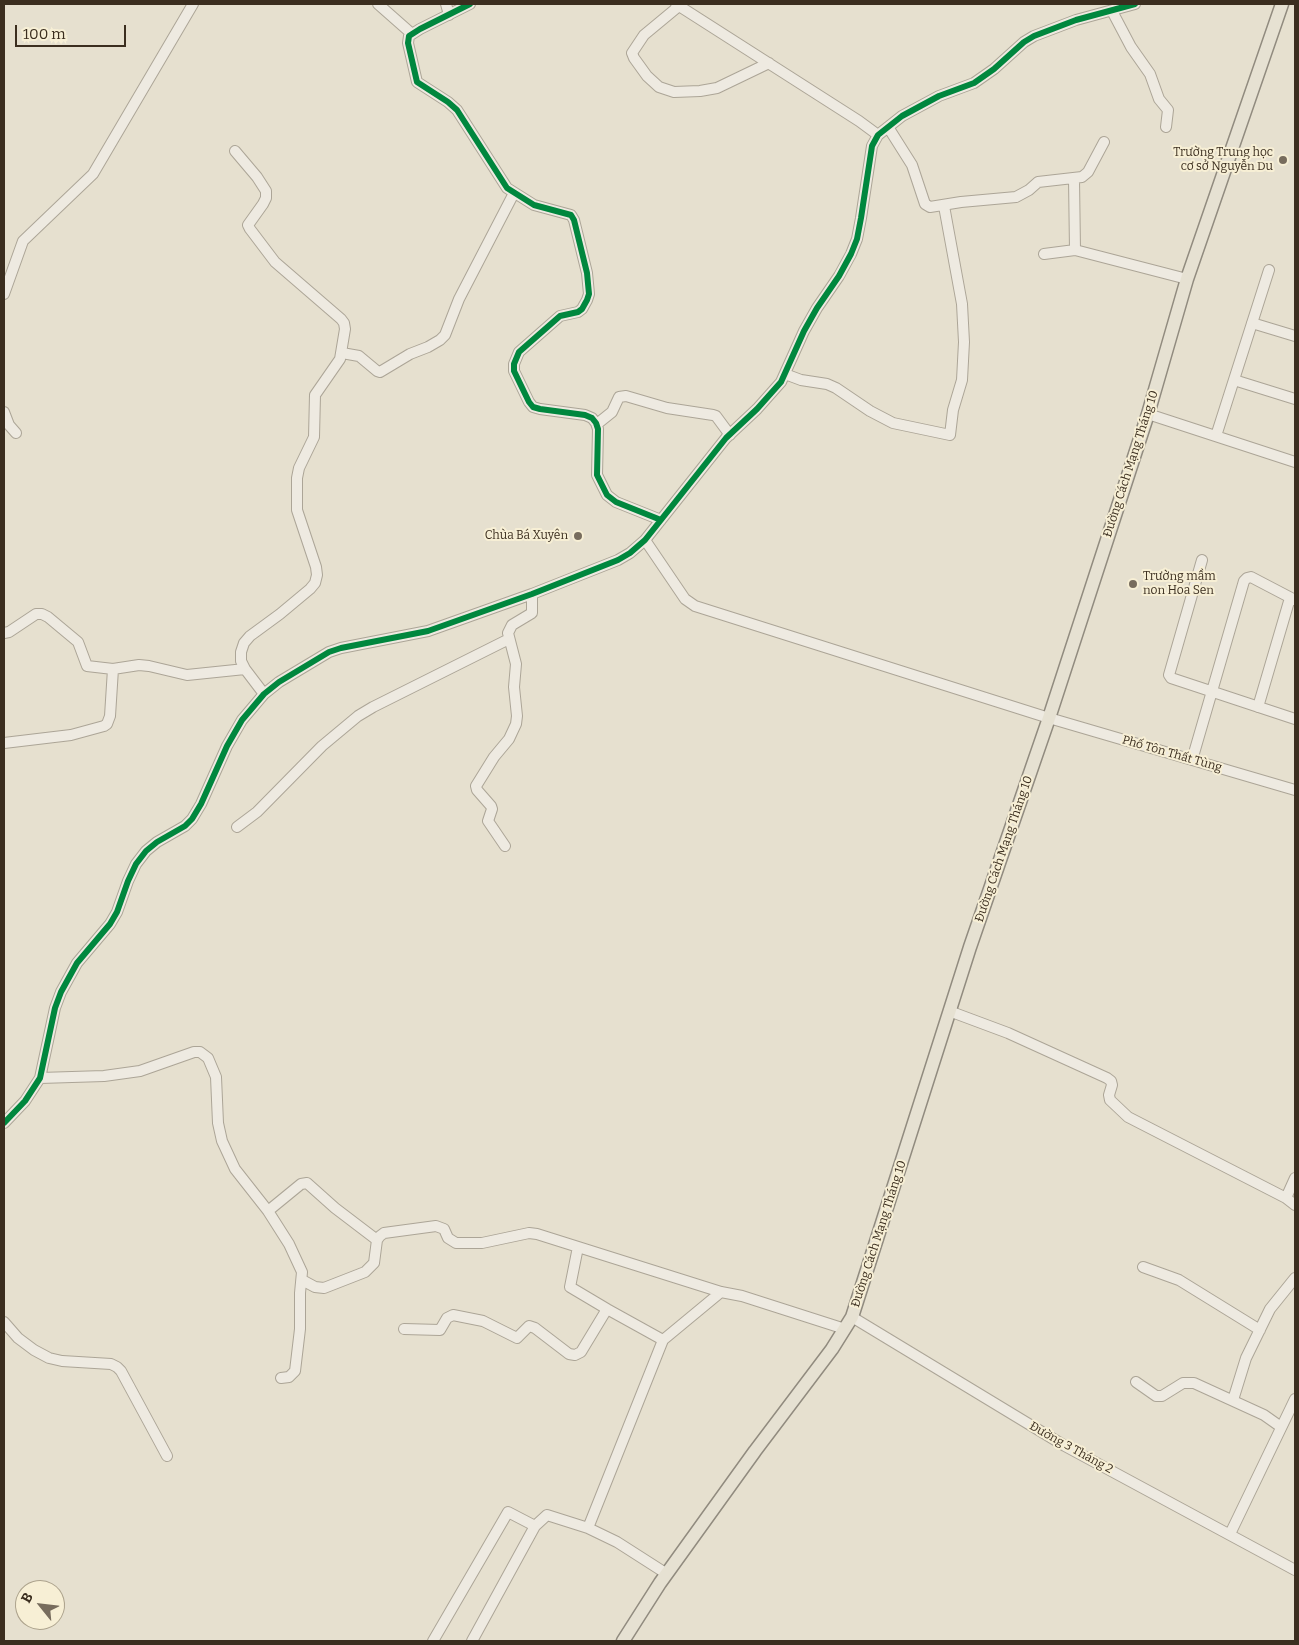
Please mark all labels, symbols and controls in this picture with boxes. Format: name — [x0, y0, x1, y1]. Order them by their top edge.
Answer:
scale bar — [18, 15, 129, 47]
text: 100 m — [23, 25, 66, 43]
place label: Trường Trung học cơ sở Nguyễn Du — [1173, 146, 1273, 174]
marker: Trường Trung học cơ sở Nguyễn Du — [1277, 154, 1289, 166]
street label: Đường Cách Mạng Tháng 10 — [1100, 389, 1162, 539]
place label: Chùa Bá Xuyên — [485, 529, 568, 543]
marker: Chùa Bá Xuyên — [572, 530, 584, 542]
place label: Trường mầm non Hoa Sen — [1143, 570, 1216, 598]
marker: Trường mầm non Hoa Sen — [1127, 578, 1139, 590]
street label: Phố Tôn Thất Tùng — [1120, 733, 1224, 775]
street label: Đường Cách Mạng Tháng 10 — [972, 774, 1036, 924]
street label: Đường Cách Mạng Tháng 10 — [848, 1159, 910, 1309]
street label: Đường 3 Tháng 2 — [1027, 1419, 1115, 1477]
north arrow — [15, 1580, 65, 1630]
text: B — [18, 1590, 37, 1606]

